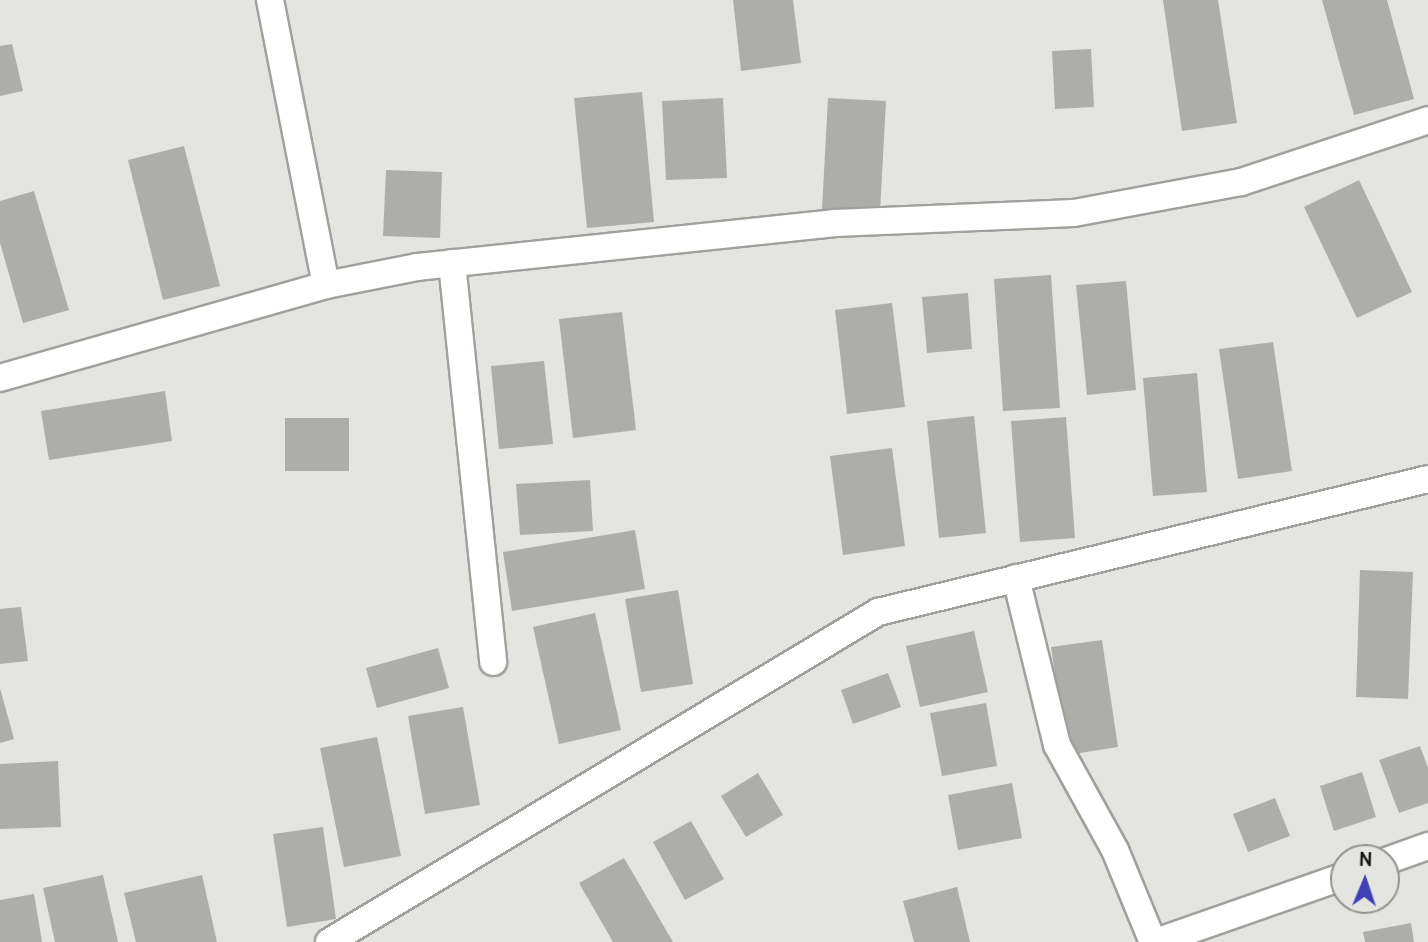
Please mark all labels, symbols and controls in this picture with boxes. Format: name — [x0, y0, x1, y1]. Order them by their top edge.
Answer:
north arrow — [1330, 844, 1400, 914]
text: N — [1359, 848, 1373, 871]

